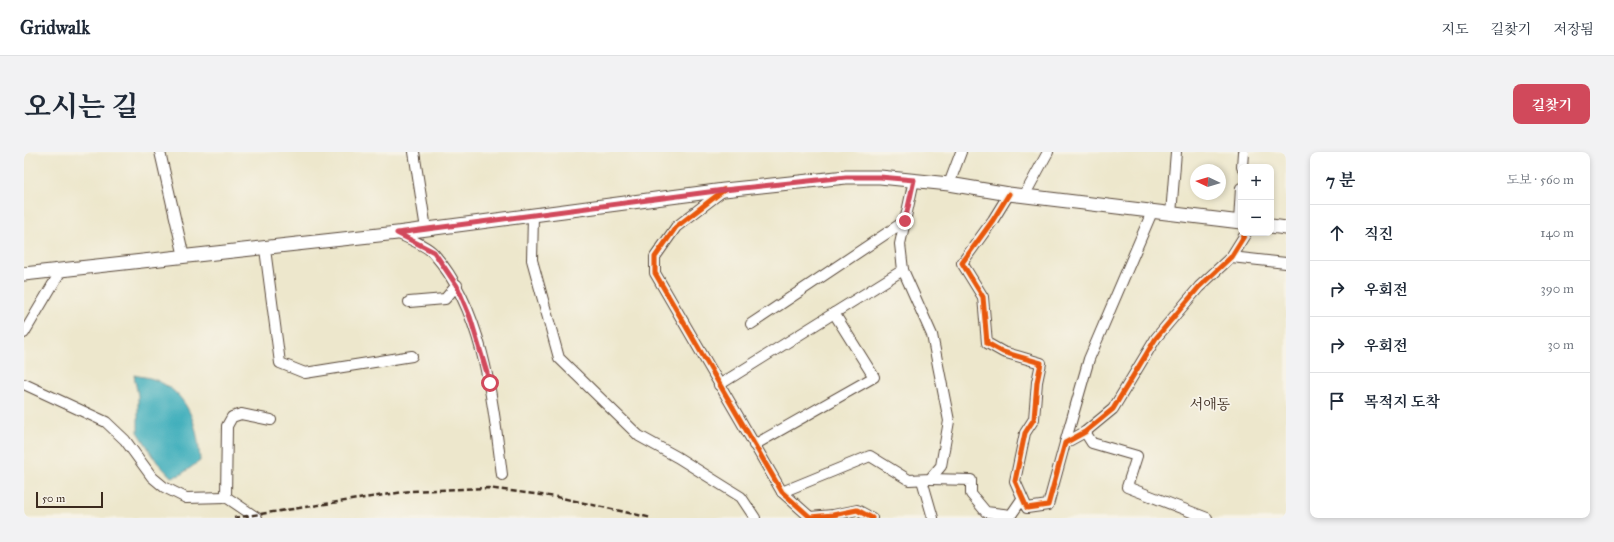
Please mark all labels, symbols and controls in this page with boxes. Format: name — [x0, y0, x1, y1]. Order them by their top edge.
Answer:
text: Gridwalk — [20, 16, 90, 39]
text: 지도 — [1442, 21, 1469, 38]
text: 길찾기 — [1491, 21, 1531, 38]
text: 저장됨 — [1553, 21, 1594, 38]
button: 길찾기 — [1513, 84, 1590, 124]
text: 오시는 길 — [24, 89, 138, 124]
north arrow — [1190, 164, 1226, 200]
map controls — [1238, 164, 1274, 236]
button: + — [1238, 164, 1274, 200]
text: 7 분 — [1326, 170, 1355, 191]
text: 도보 · 560 m — [1506, 172, 1574, 188]
button: − — [1238, 200, 1274, 236]
route end — [896, 212, 914, 230]
icon: ahead — [1326, 222, 1348, 244]
text: 직진 — [1364, 225, 1393, 243]
text: 140 m — [1540, 225, 1574, 241]
icon: right — [1326, 278, 1348, 300]
text: 우회전 — [1364, 281, 1407, 299]
text: 390 m — [1541, 281, 1574, 297]
icon: right — [1326, 334, 1348, 356]
text: 우회전 — [1364, 337, 1407, 355]
text: 30 m — [1548, 337, 1574, 353]
route start — [481, 374, 499, 392]
icon: arrive — [1326, 390, 1348, 412]
text: 목적지 도착 — [1364, 393, 1440, 411]
district label: 서애동 — [1190, 396, 1231, 413]
scale bar — [36, 490, 103, 509]
text: 50 m — [42, 492, 65, 505]

